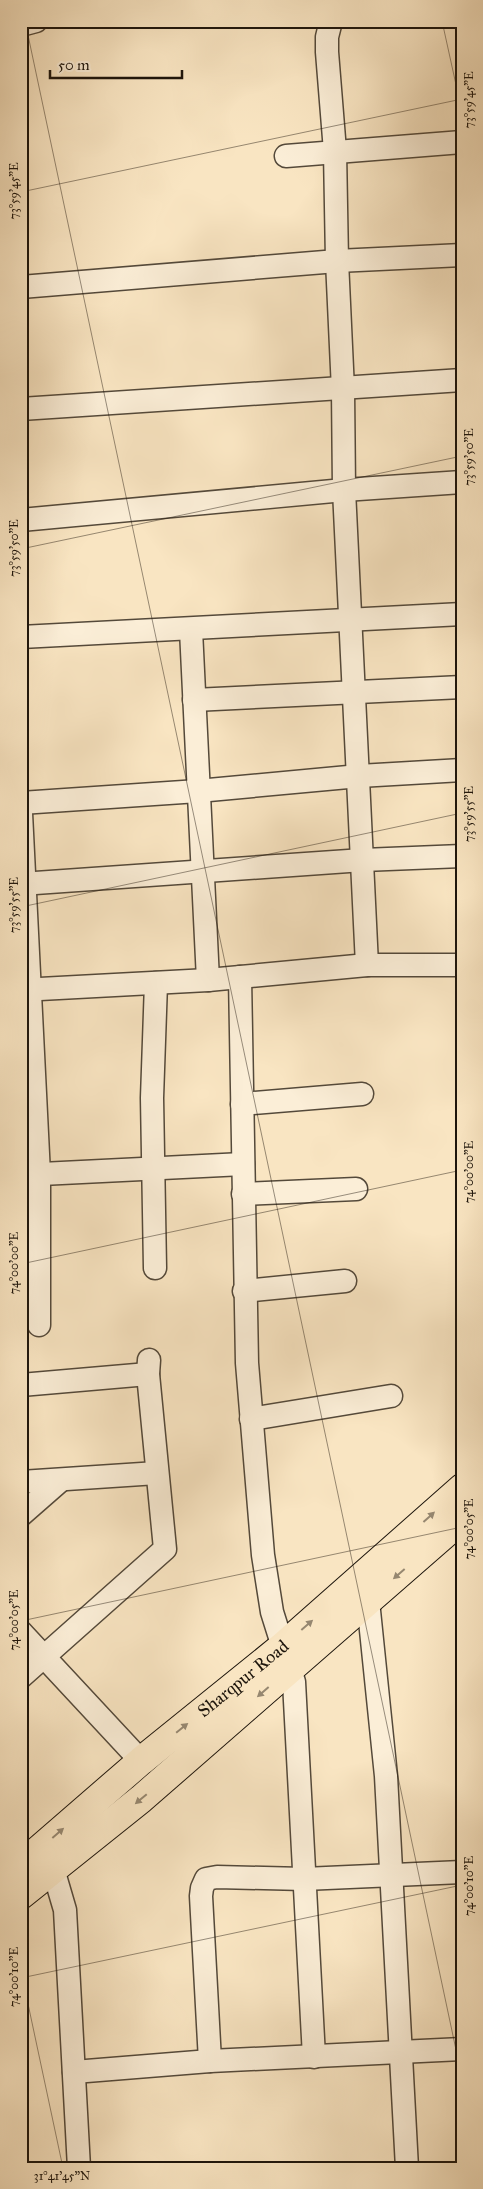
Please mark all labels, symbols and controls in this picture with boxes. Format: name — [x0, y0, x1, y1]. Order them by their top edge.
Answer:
scale bar — [50, 48, 182, 80]
text: 50 m — [58, 56, 90, 74]
text: 73°59'45"E — [462, 71, 476, 129]
text: 73°59'45"E — [7, 162, 21, 220]
text: 73°59'50"E — [462, 428, 476, 486]
text: 73°59'50"E — [7, 519, 21, 577]
text: 73°59'55"E — [462, 786, 476, 842]
text: 73°59'55"E — [7, 877, 21, 933]
text: 74°00'00"E — [462, 1140, 476, 1203]
text: 74°00'00"E — [7, 1231, 21, 1294]
text: 74°00'05"E — [462, 1498, 476, 1559]
one-way arrow — [423, 1511, 435, 1523]
one-way arrow — [392, 1568, 405, 1579]
text: 74°00'05"E — [7, 1589, 21, 1650]
one-way arrow — [301, 1619, 314, 1630]
street label: Sharqpur Road — [193, 1635, 293, 1722]
one-way arrow — [257, 1686, 269, 1697]
one-way arrow — [175, 1722, 188, 1733]
one-way arrow — [134, 1793, 147, 1804]
one-way arrow — [51, 1828, 64, 1839]
text: 74°00'10"E — [462, 1856, 476, 1916]
text: 74°00'10"E — [7, 1947, 21, 2007]
text: 31°41'45"N — [34, 2169, 90, 2183]

